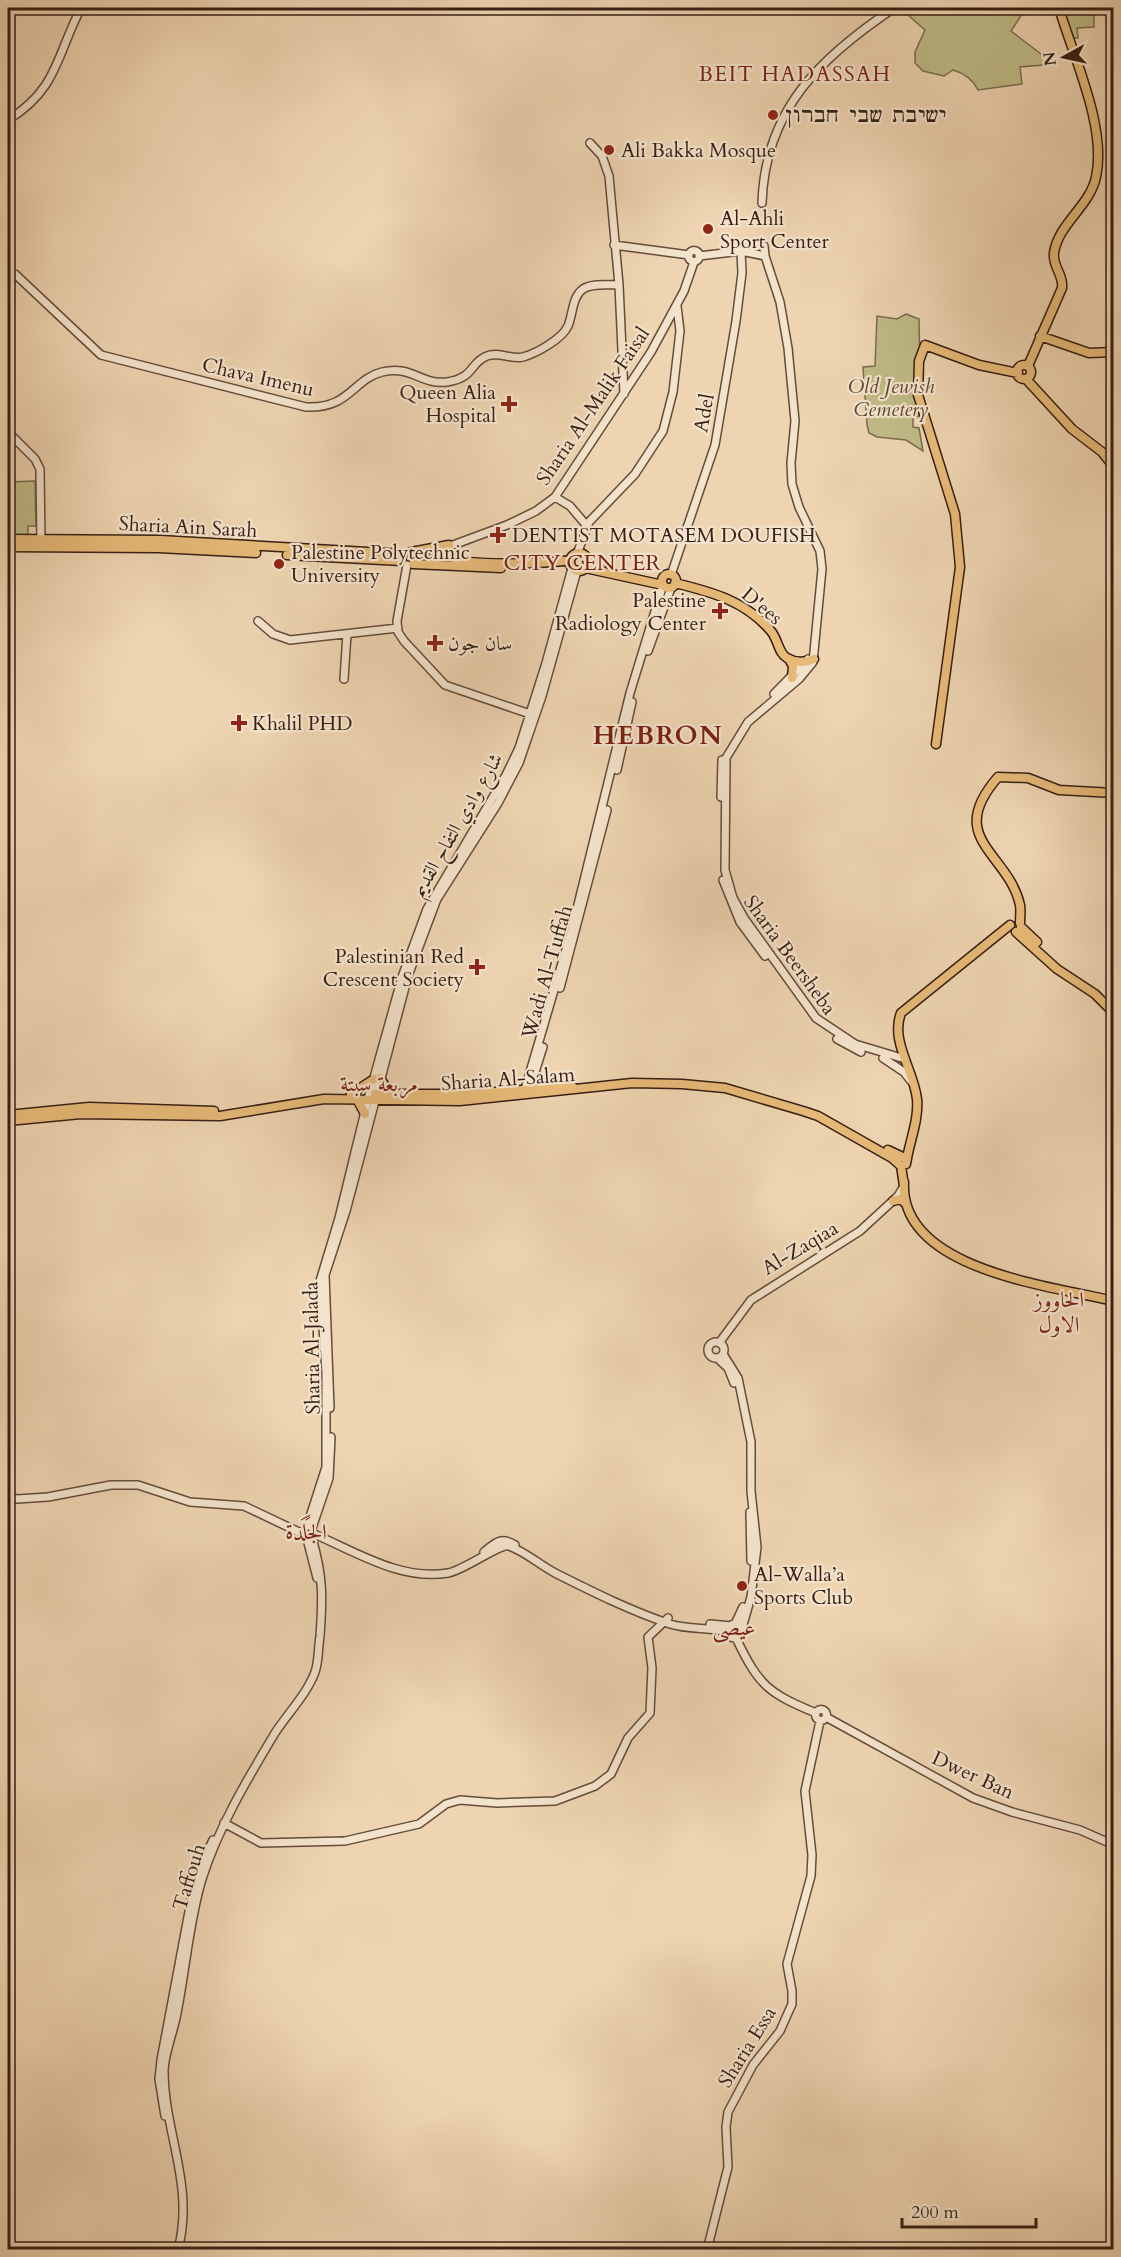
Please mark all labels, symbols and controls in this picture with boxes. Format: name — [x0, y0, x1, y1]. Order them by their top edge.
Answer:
north arrow — [1034, 27, 1094, 87]
text: N — [1038, 50, 1062, 67]
district label: BEIT HADASSAH — [699, 60, 891, 89]
place label: ישיבת שבי חברון — [785, 102, 946, 129]
marker: ישיבת שבי חברון — [766, 108, 780, 122]
place label: Ali Bakka Mosque — [621, 137, 776, 164]
marker: Ali Bakka Mosque — [602, 143, 616, 157]
place label: Al-Ahli Sport Center — [720, 205, 830, 255]
marker: Al-Ahli Sport Center — [701, 222, 715, 236]
street label: Sharia Al-Malik Faisal — [530, 322, 656, 490]
street label: Chava Imenu — [199, 351, 317, 403]
park label: Old Jewish Cemetery — [848, 373, 935, 423]
place label: Queen Alia Hospital — [399, 379, 496, 429]
street label: Adel — [687, 391, 721, 435]
marker: Queen Alia Hospital — [500, 395, 518, 413]
street label: Sharia Ain Sarah — [118, 510, 258, 544]
place label: DENTIST MOTASEM DOUFISH — [512, 522, 816, 549]
marker: DENTIST MOTASEM DOUFISH — [489, 526, 507, 544]
place label: Palestine Polytechnic University — [291, 539, 470, 589]
district label: CITY CENTER — [504, 548, 661, 578]
marker: Palestine Polytechnic University — [272, 557, 286, 571]
street label: D'ees — [736, 581, 788, 631]
place label: Palestine Radiology Center — [555, 587, 707, 637]
marker: Palestine Radiology Center — [711, 602, 729, 620]
place label: سان جون — [448, 630, 512, 657]
marker: سان جون — [426, 634, 444, 652]
place label: Khalil PHD — [252, 710, 352, 737]
marker: Khalil PHD — [230, 714, 248, 732]
district label: HEBRON — [593, 718, 723, 753]
street label: شارع وادي التفاح القديم — [405, 748, 513, 904]
street label: Sharia Beersheba — [737, 890, 843, 1021]
street label: Wadi Al-Tuffah — [515, 902, 579, 1043]
place label: Palestinian Red Crescent Society — [323, 943, 464, 993]
marker: Palestinian Red Crescent Society — [468, 958, 486, 976]
street label: Sharia Al-Salam — [440, 1061, 576, 1097]
district label: مربعة سبتة — [340, 1069, 418, 1099]
street label: Al-Zaqiaa — [757, 1214, 844, 1281]
street label: Sharia Al-Jalada — [297, 1281, 327, 1415]
district label: الحاووز الاول — [1032, 1285, 1084, 1340]
district label: الجًلَدة — [285, 1514, 327, 1547]
place label: Al-Walla’a Sports Club — [754, 1561, 853, 1611]
marker: Al-Walla’a Sports Club — [735, 1579, 749, 1593]
district label: عيصى — [712, 1613, 756, 1643]
street label: Dwer Ban — [928, 1744, 1019, 1806]
street label: Taffouh — [166, 1840, 212, 1914]
street label: Sharia Essa — [711, 2001, 783, 2093]
scale bar — [902, 2191, 1036, 2229]
text: 200 m — [911, 2200, 959, 2225]

